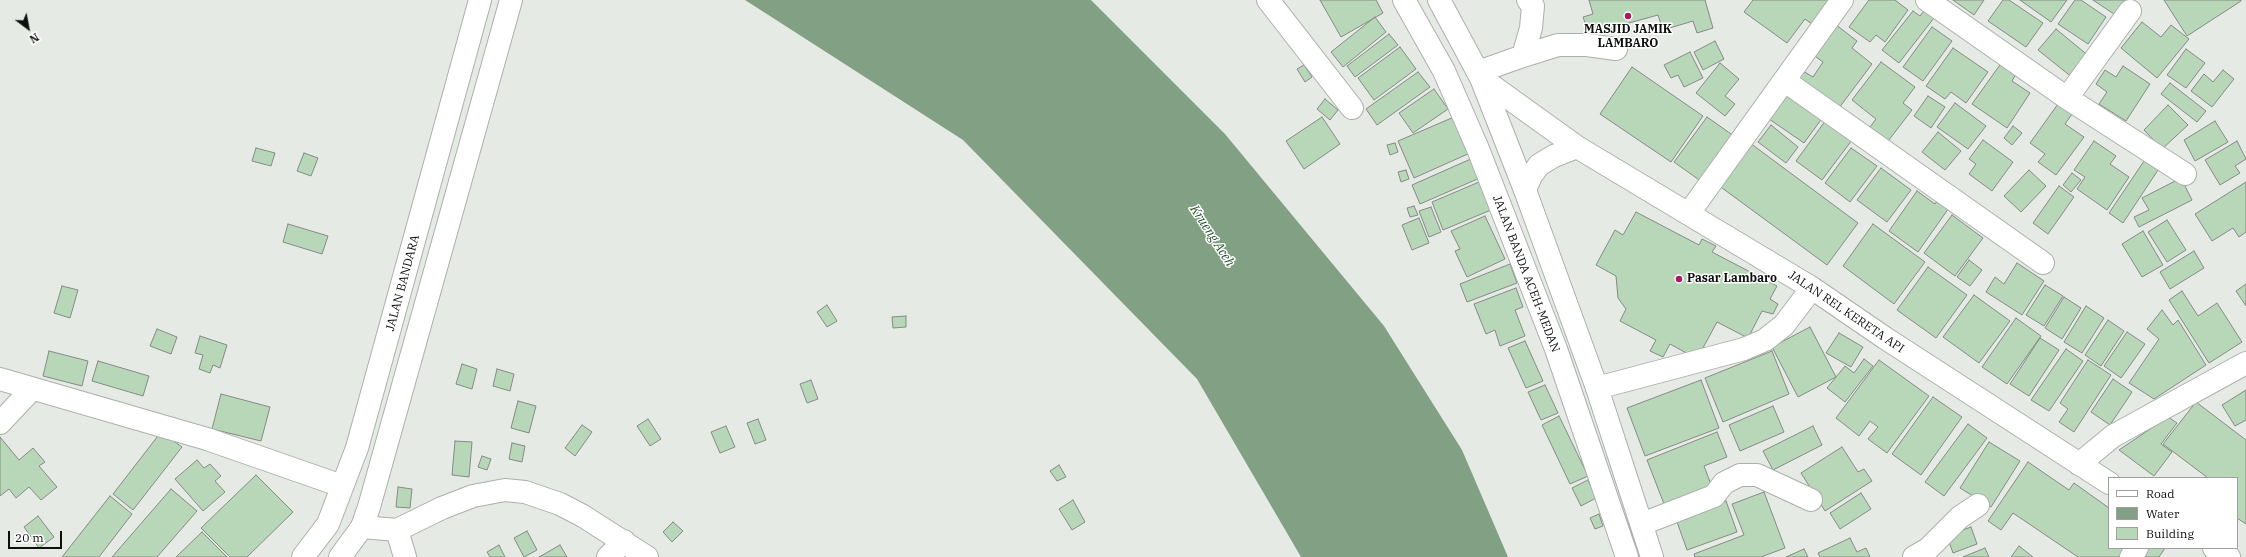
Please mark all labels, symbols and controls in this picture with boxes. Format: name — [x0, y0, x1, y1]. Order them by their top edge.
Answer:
north arrow — [8, 8, 48, 48]
marker: MASJID JAMIK LAMBARO — [1623, 11, 1633, 21]
place label: MASJID JAMIK LAMBARO — [1584, 23, 1672, 51]
text: N — [27, 30, 42, 46]
street label: JALAN BANDA ACEH-MEDAN — [1489, 193, 1563, 355]
water label: Krueng Aceh — [1186, 202, 1238, 270]
street label: JALAN BANDARA — [383, 233, 423, 333]
street label: JALAN REL KERETA API — [1785, 268, 1907, 356]
place label: Pasar Lambaro — [1687, 272, 1777, 286]
marker: Pasar Lambaro — [1674, 274, 1684, 284]
legend — [2108, 477, 2238, 549]
text: Road — [2146, 486, 2175, 501]
text: Water — [2146, 506, 2179, 521]
scale bar — [10, 523, 64, 549]
text: Building — [2146, 526, 2194, 541]
text: 20 m — [15, 530, 44, 545]

